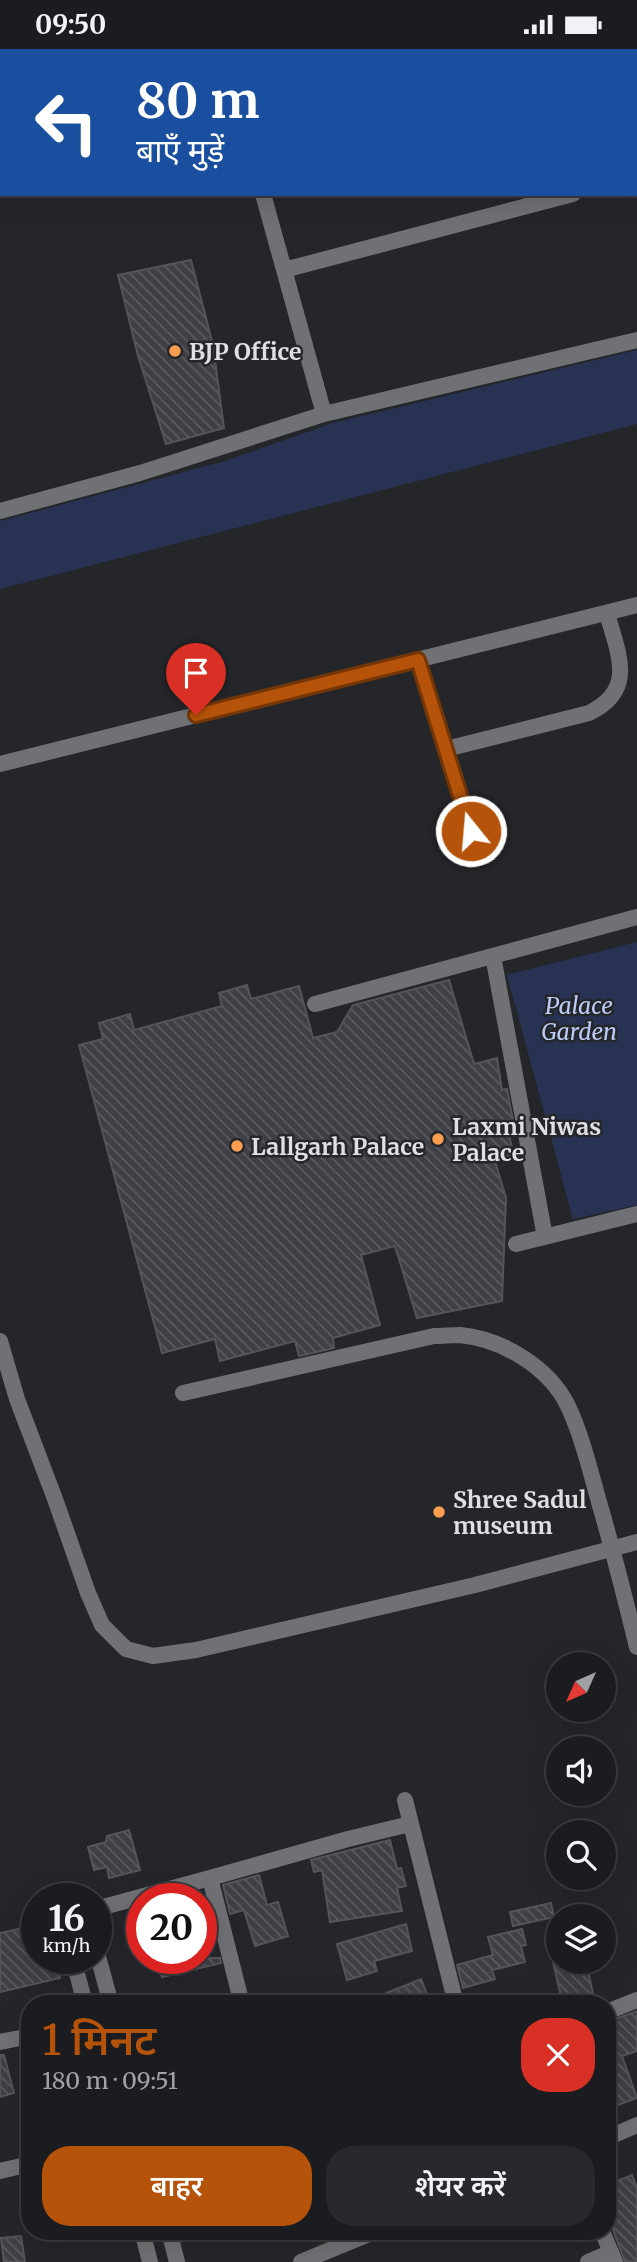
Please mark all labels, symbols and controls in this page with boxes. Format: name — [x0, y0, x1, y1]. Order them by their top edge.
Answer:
text: 09:50 — [35, 8, 106, 41]
text: 80 m — [136, 70, 259, 131]
icon: left — [21, 77, 112, 168]
text: बाएँ मुड़ें — [136, 131, 224, 171]
place label: BJP Office — [189, 337, 302, 366]
marker: BJP Office — [167, 343, 183, 359]
pin — [166, 643, 226, 715]
icon: arrive — [177, 654, 215, 692]
position arrow — [434, 794, 508, 868]
park label: Palace Garden — [541, 991, 617, 1046]
place label: Laxmi Niwas Palace — [452, 1112, 601, 1167]
marker: Laxmi Niwas Palace — [430, 1131, 446, 1147]
place label: Lallgarh Palace — [251, 1132, 424, 1161]
marker: Lallgarh Palace — [229, 1138, 245, 1154]
place label: Shree Sadul museum — [453, 1485, 587, 1540]
marker: Shree Sadul museum — [431, 1504, 447, 1520]
north arrow — [546, 1652, 616, 1722]
map controls — [546, 1652, 616, 1974]
button: sound — [546, 1736, 616, 1806]
button: search — [546, 1820, 616, 1890]
speed limit sign: 20 — [126, 1883, 217, 1974]
text: 16 — [48, 1897, 85, 1941]
button: layers — [546, 1904, 616, 1974]
text: km/h — [43, 1934, 90, 1957]
text: 1 मिनट — [42, 2014, 156, 2066]
button: close — [521, 2018, 595, 2092]
text: 180 m · 09:51 — [42, 2066, 178, 2095]
button: बाहर — [42, 2146, 312, 2226]
button: शेयर करें — [326, 2146, 595, 2226]

